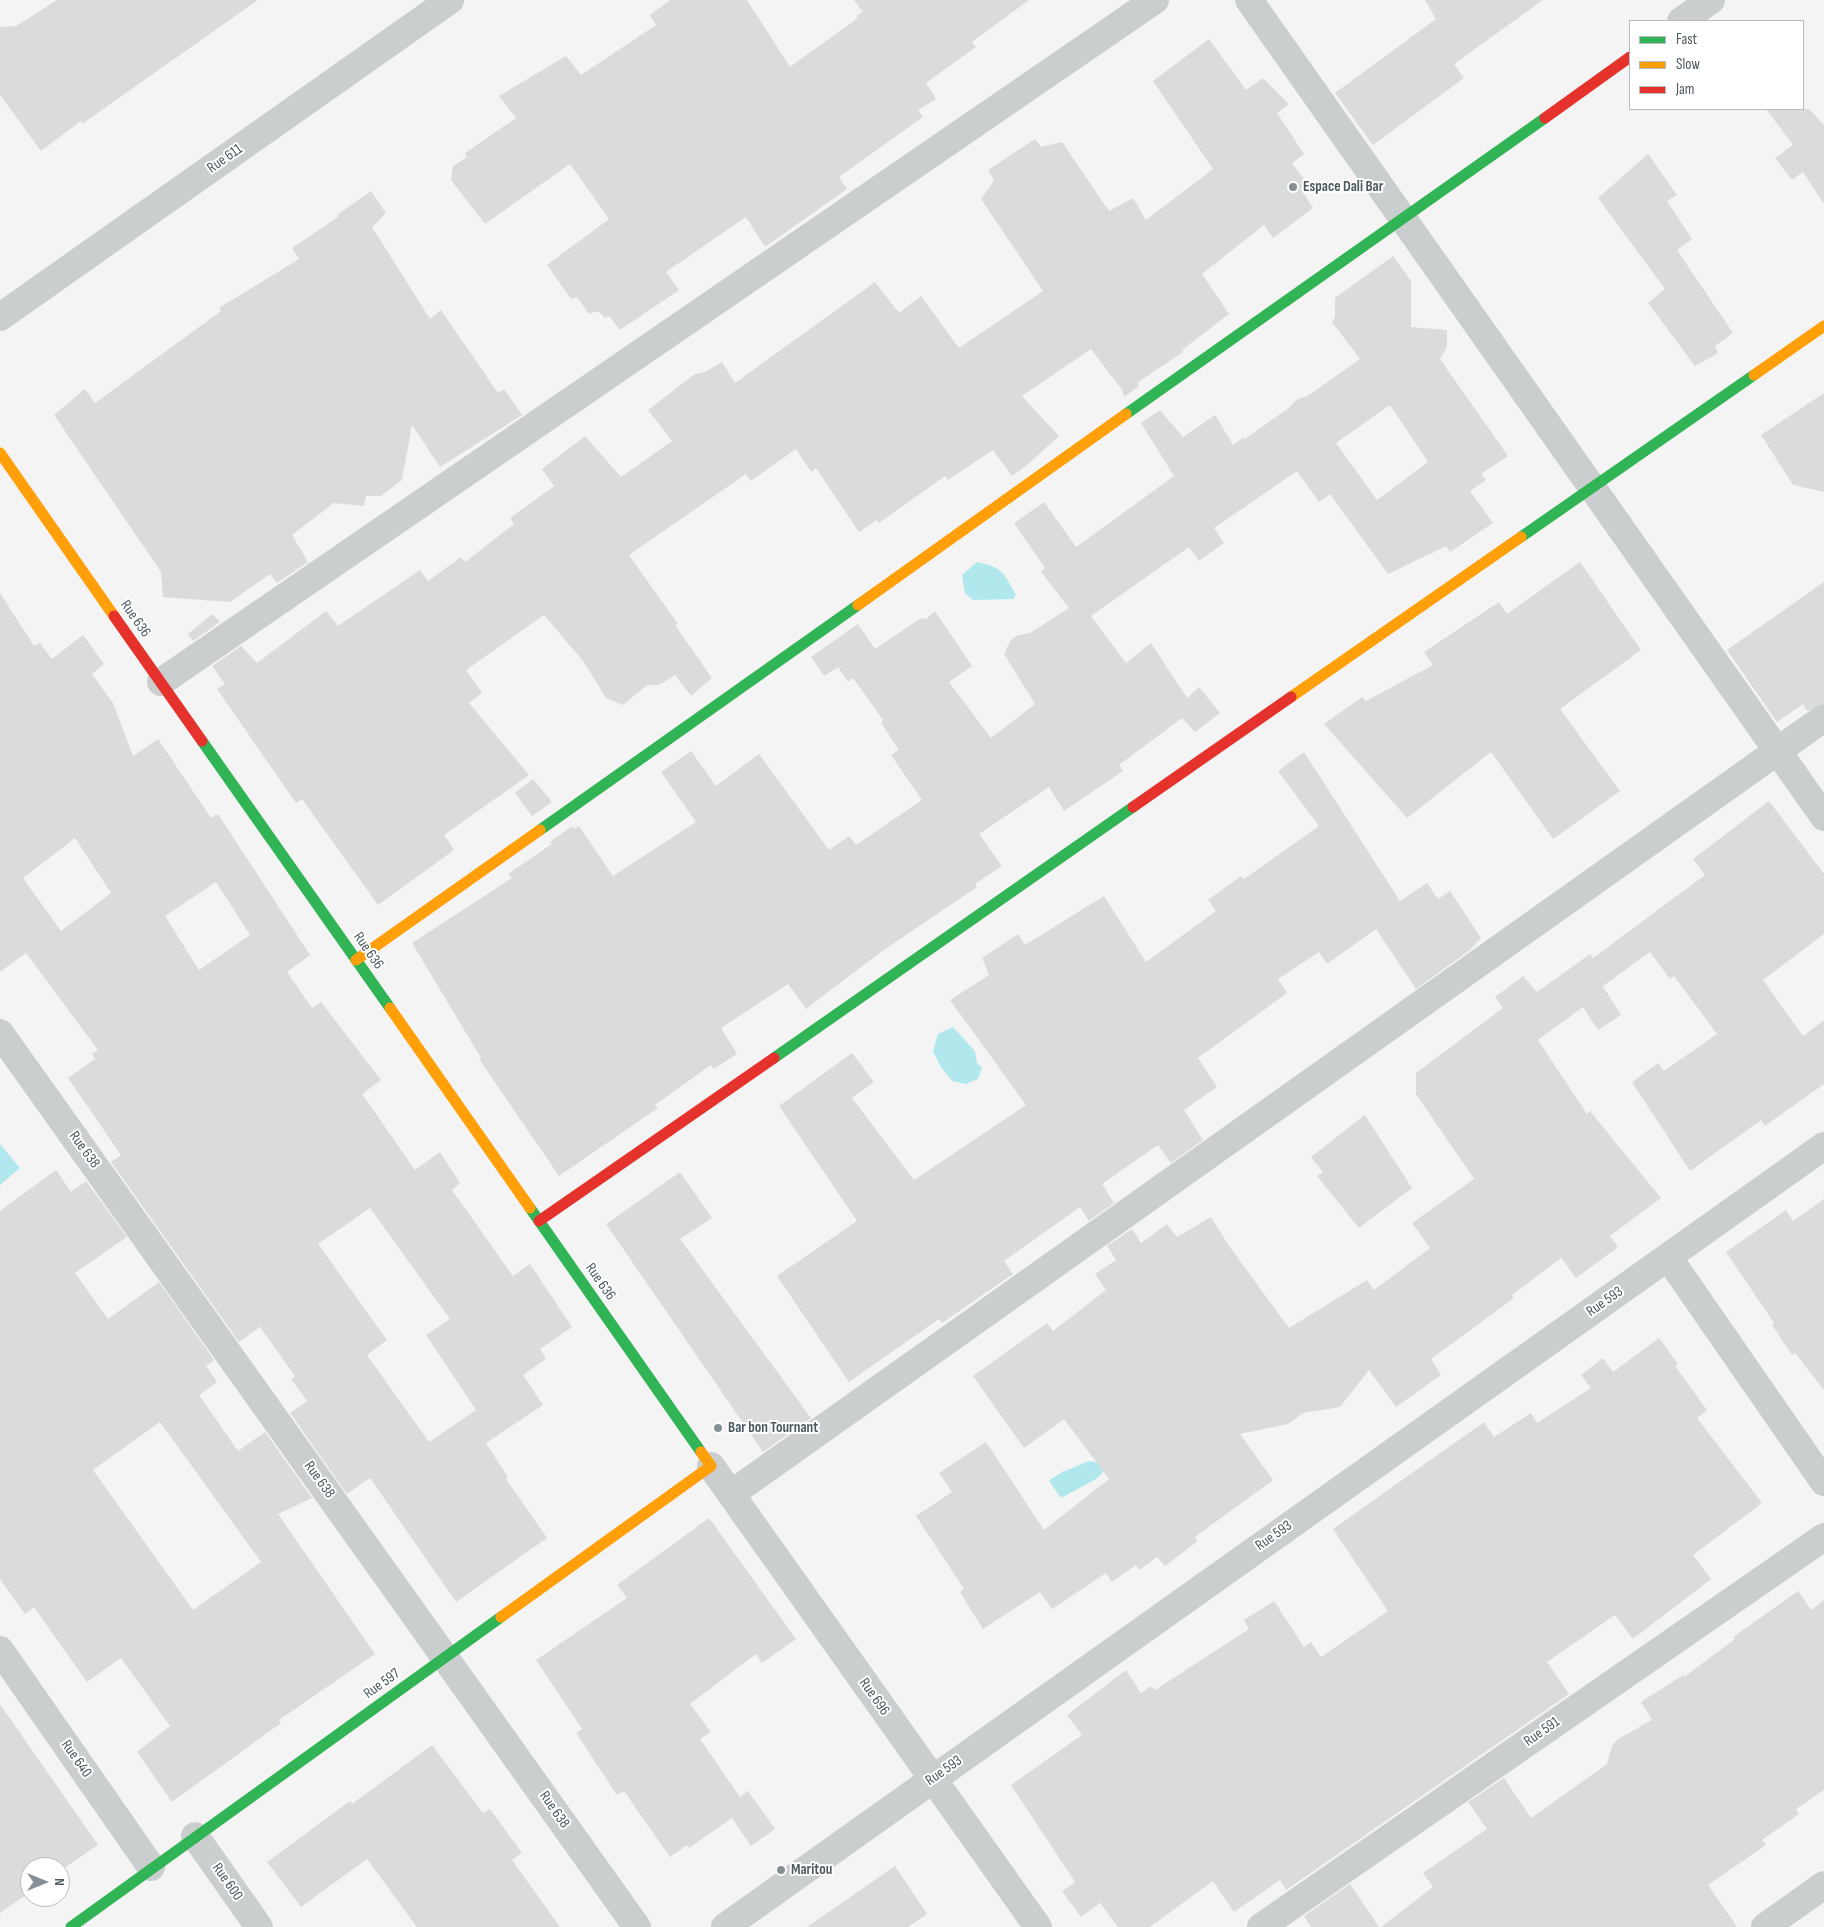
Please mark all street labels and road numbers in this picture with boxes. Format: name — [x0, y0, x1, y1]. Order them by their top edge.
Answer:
street label: Rue 611 — [204, 141, 246, 177]
street label: Rue 636 — [116, 597, 154, 641]
street label: Rue 636 — [349, 929, 387, 973]
street label: Rue 638 — [65, 1128, 103, 1172]
street label: Rue 636 — [581, 1260, 619, 1304]
street label: Rue 593 — [1583, 1283, 1627, 1321]
street label: Rue 638 — [300, 1458, 338, 1502]
street label: Rue 593 — [1252, 1517, 1296, 1555]
street label: Rue 597 — [360, 1665, 404, 1703]
street label: Rue 696 — [855, 1675, 893, 1719]
street label: Rue 591 — [1521, 1713, 1563, 1751]
street label: Rue 640 — [57, 1737, 95, 1781]
street label: Rue 593 — [922, 1752, 966, 1790]
street label: Rue 638 — [535, 1788, 573, 1832]
street label: Rue 600 — [208, 1860, 246, 1904]

